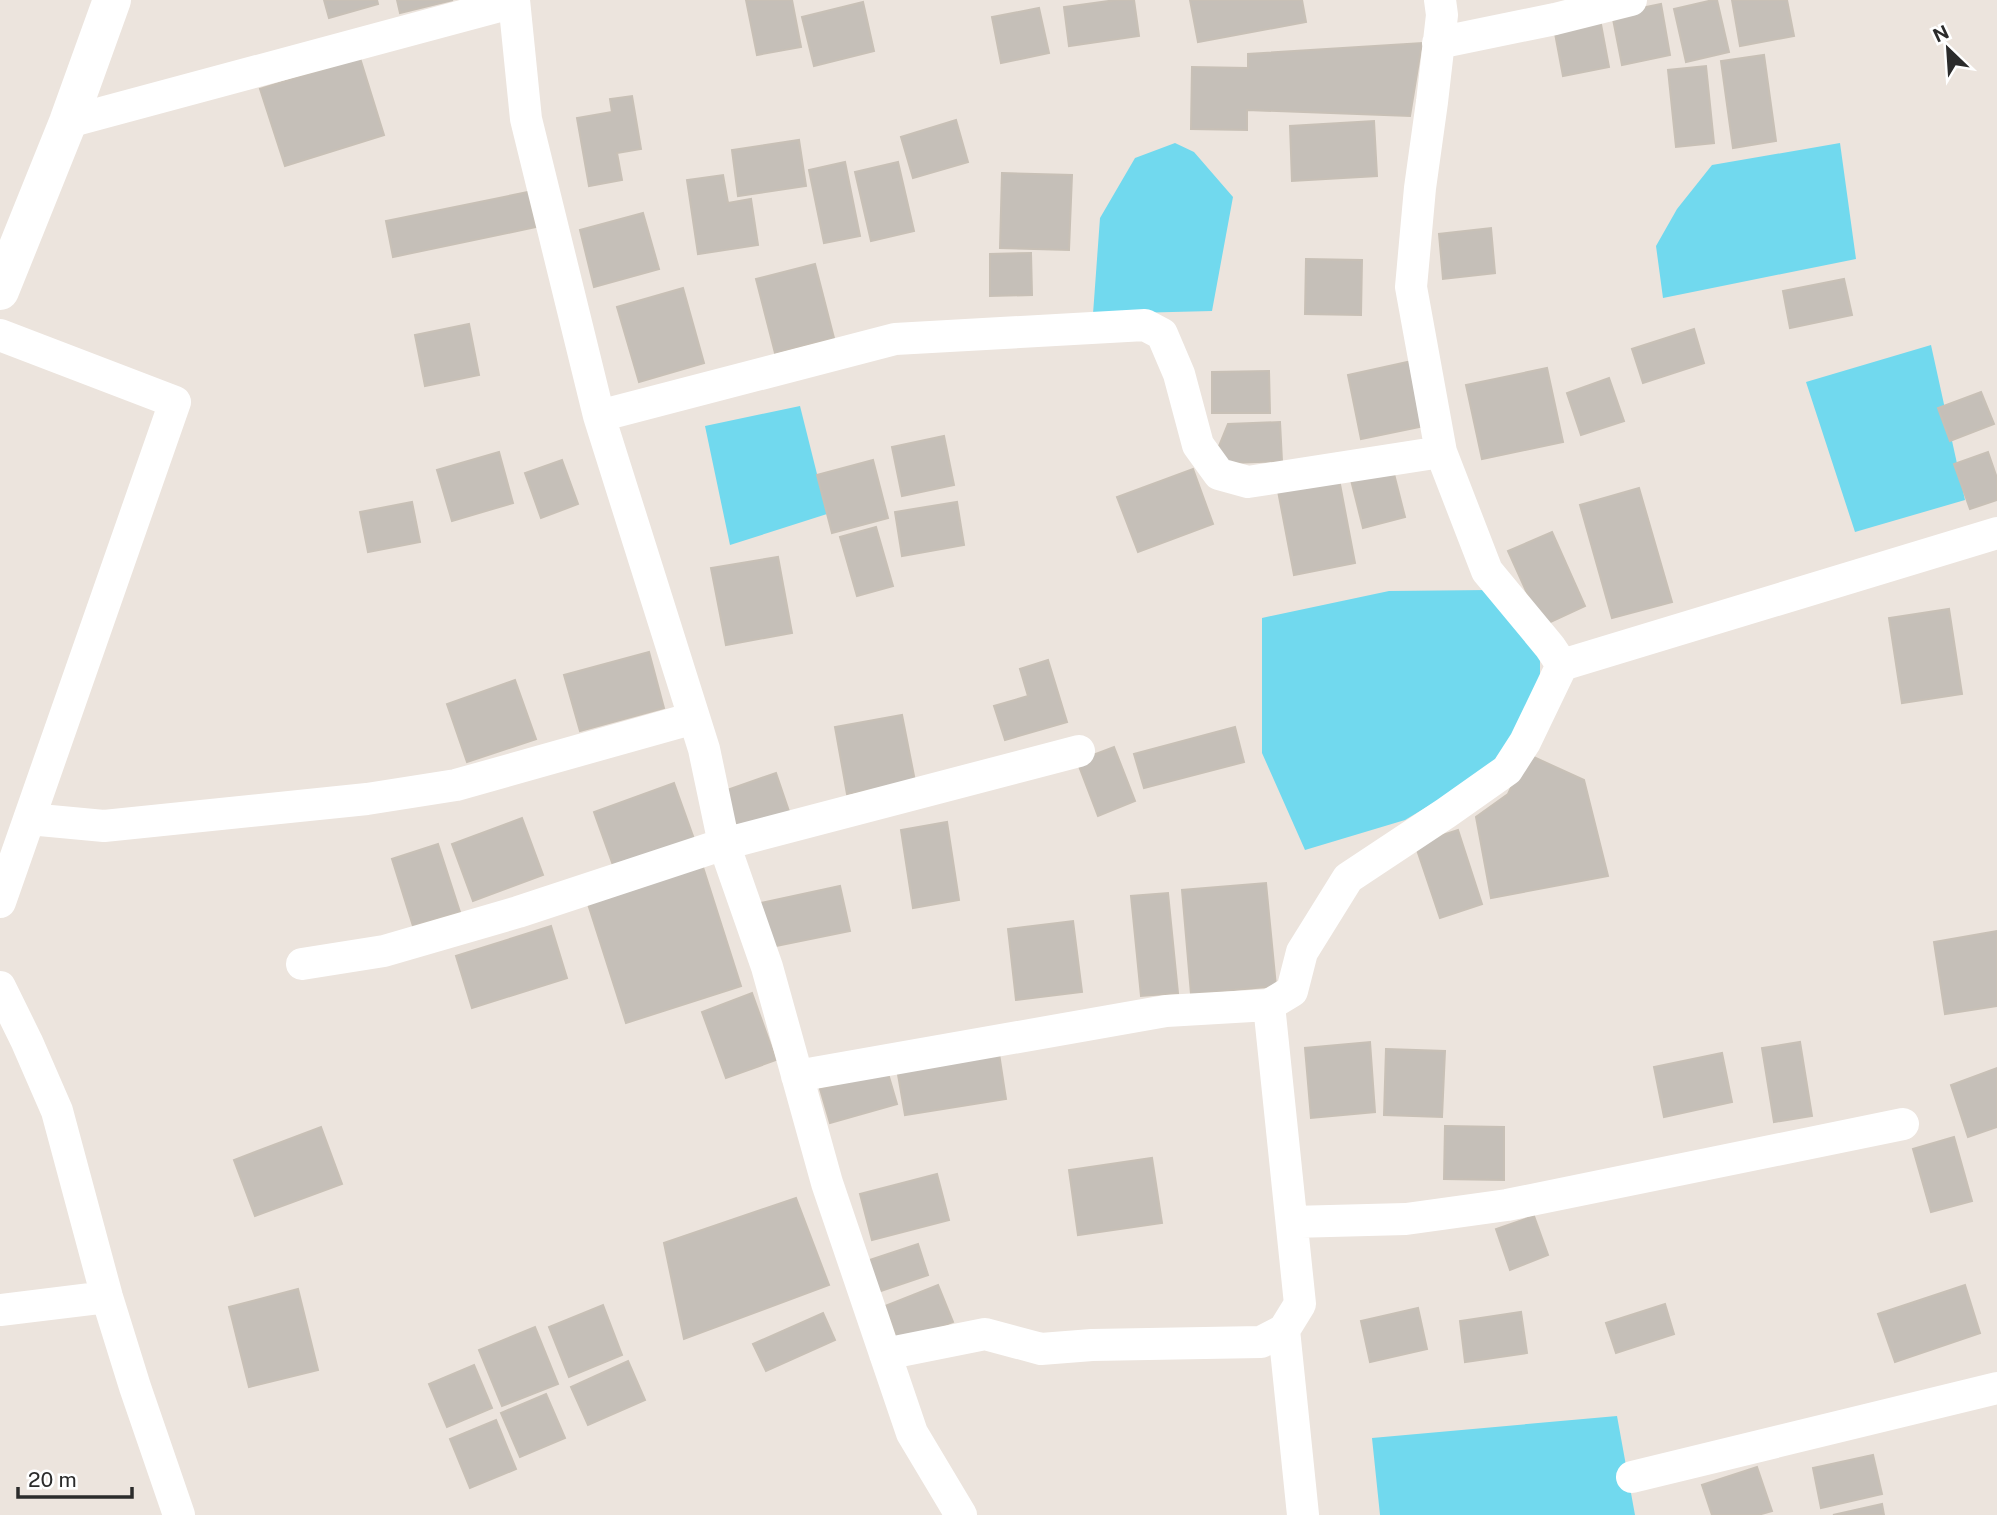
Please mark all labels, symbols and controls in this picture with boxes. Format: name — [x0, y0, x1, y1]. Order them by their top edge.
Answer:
north arrow — [1913, 14, 1983, 84]
text: N — [1929, 20, 1952, 47]
scale bar — [18, 1456, 131, 1500]
text: 20 m — [28, 1467, 77, 1492]

